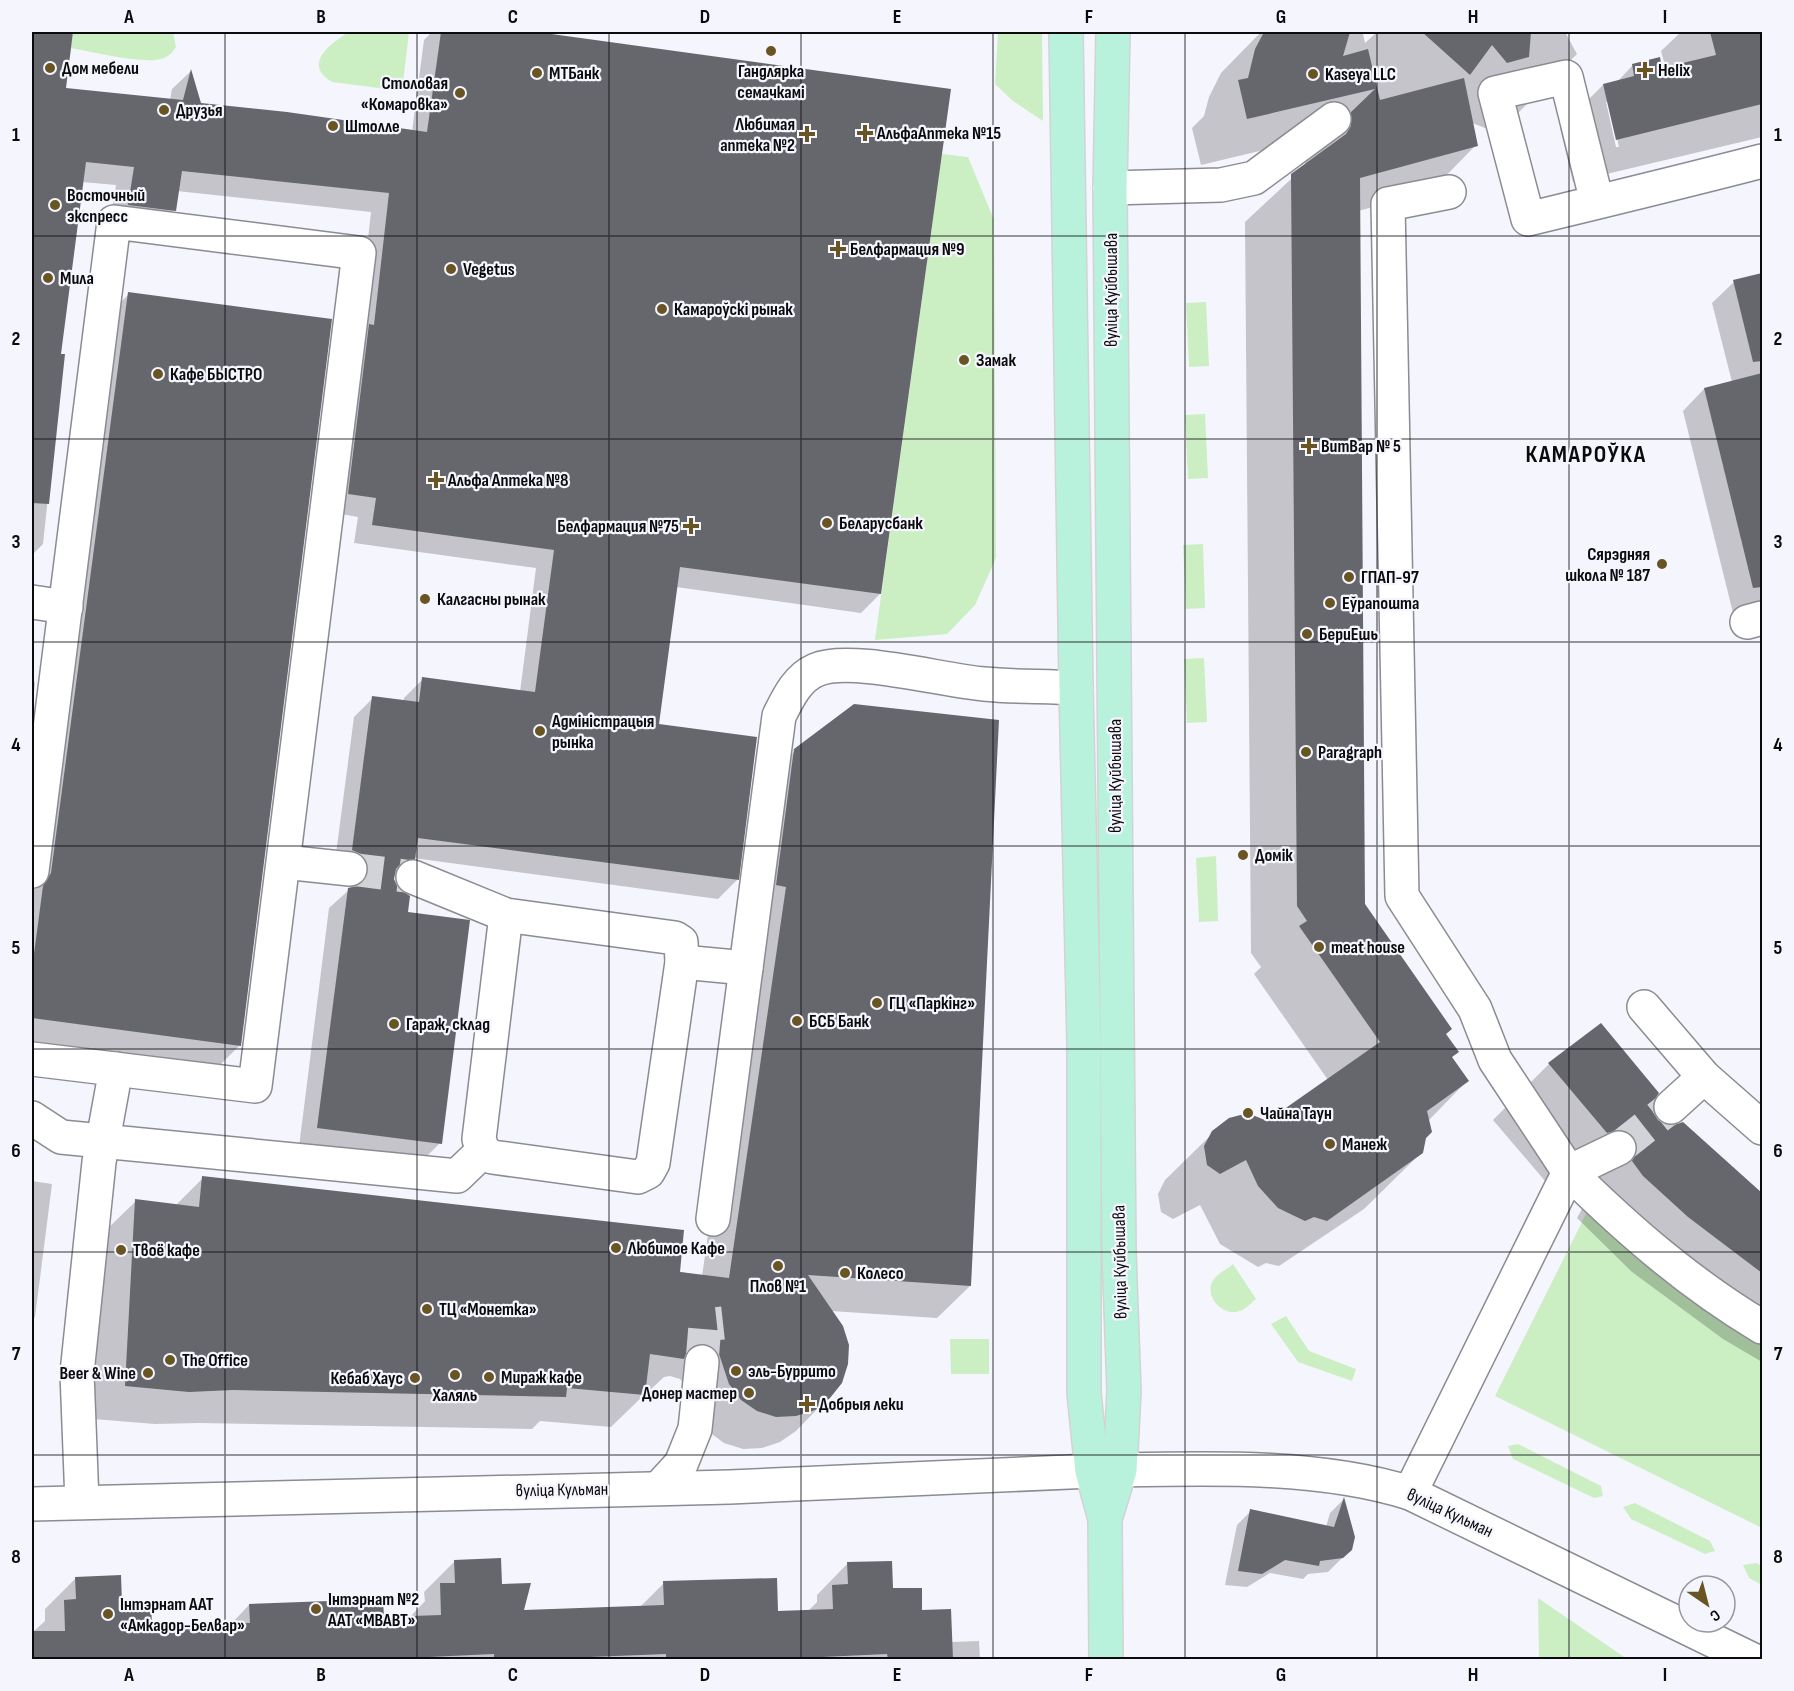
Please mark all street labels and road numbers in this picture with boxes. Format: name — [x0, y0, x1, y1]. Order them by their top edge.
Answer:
street label: вуліца Куйбышава — [1101, 233, 1122, 347]
street label: вуліца Куйбышава — [1105, 719, 1126, 833]
street label: вуліца Куйбышава — [1109, 1205, 1131, 1319]
street label: вуліца Кульман — [516, 1479, 608, 1501]
street label: вуліца Кульман — [1404, 1484, 1496, 1542]

